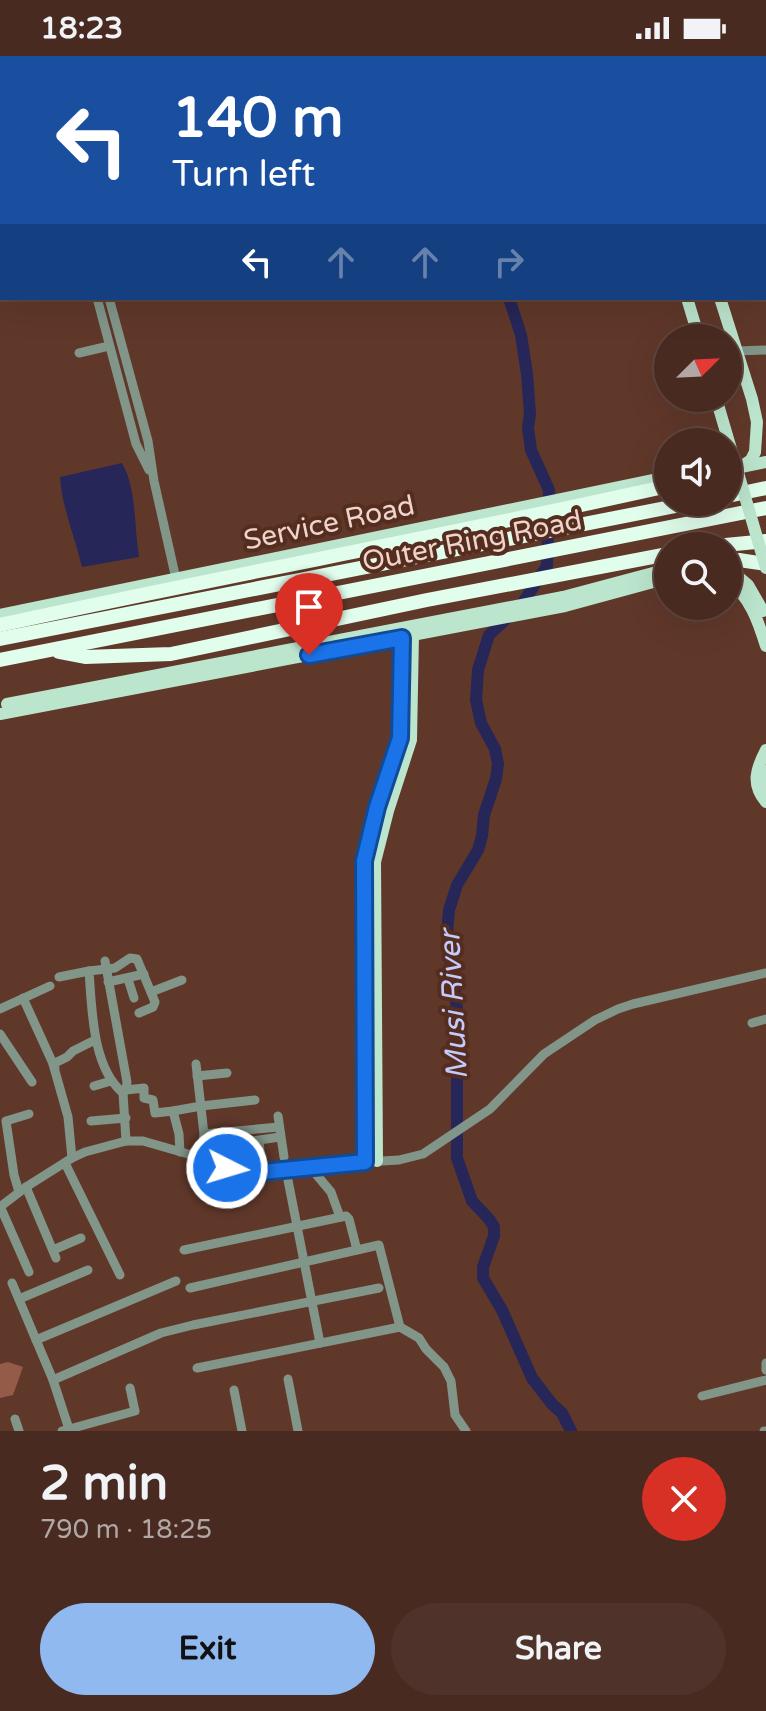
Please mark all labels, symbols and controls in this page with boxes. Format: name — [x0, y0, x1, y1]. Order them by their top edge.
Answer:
text: 18:23 — [40, 10, 123, 47]
text: 140 m — [172, 85, 343, 152]
icon: left — [40, 88, 144, 192]
text: Turn left — [172, 153, 315, 196]
icon: left — [235, 240, 279, 284]
icon: ahead — [319, 240, 363, 284]
icon: ahead — [403, 240, 447, 284]
icon: right — [487, 240, 531, 284]
north arrow — [654, 324, 742, 412]
map controls — [654, 324, 742, 620]
button: sound — [654, 428, 742, 516]
street label: Service Road — [241, 488, 418, 558]
street label: Outer Ring Road — [359, 503, 585, 579]
button: search — [654, 532, 742, 620]
pin — [275, 573, 343, 655]
icon: arrive — [287, 585, 331, 629]
water label: Musi River — [431, 926, 476, 1081]
position arrow — [185, 1126, 269, 1210]
text: 2 min — [40, 1455, 168, 1513]
button: close — [642, 1457, 726, 1541]
text: 790 m · 18:25 — [40, 1514, 212, 1545]
button: Exit — [40, 1603, 375, 1695]
button: Share — [391, 1603, 726, 1695]

